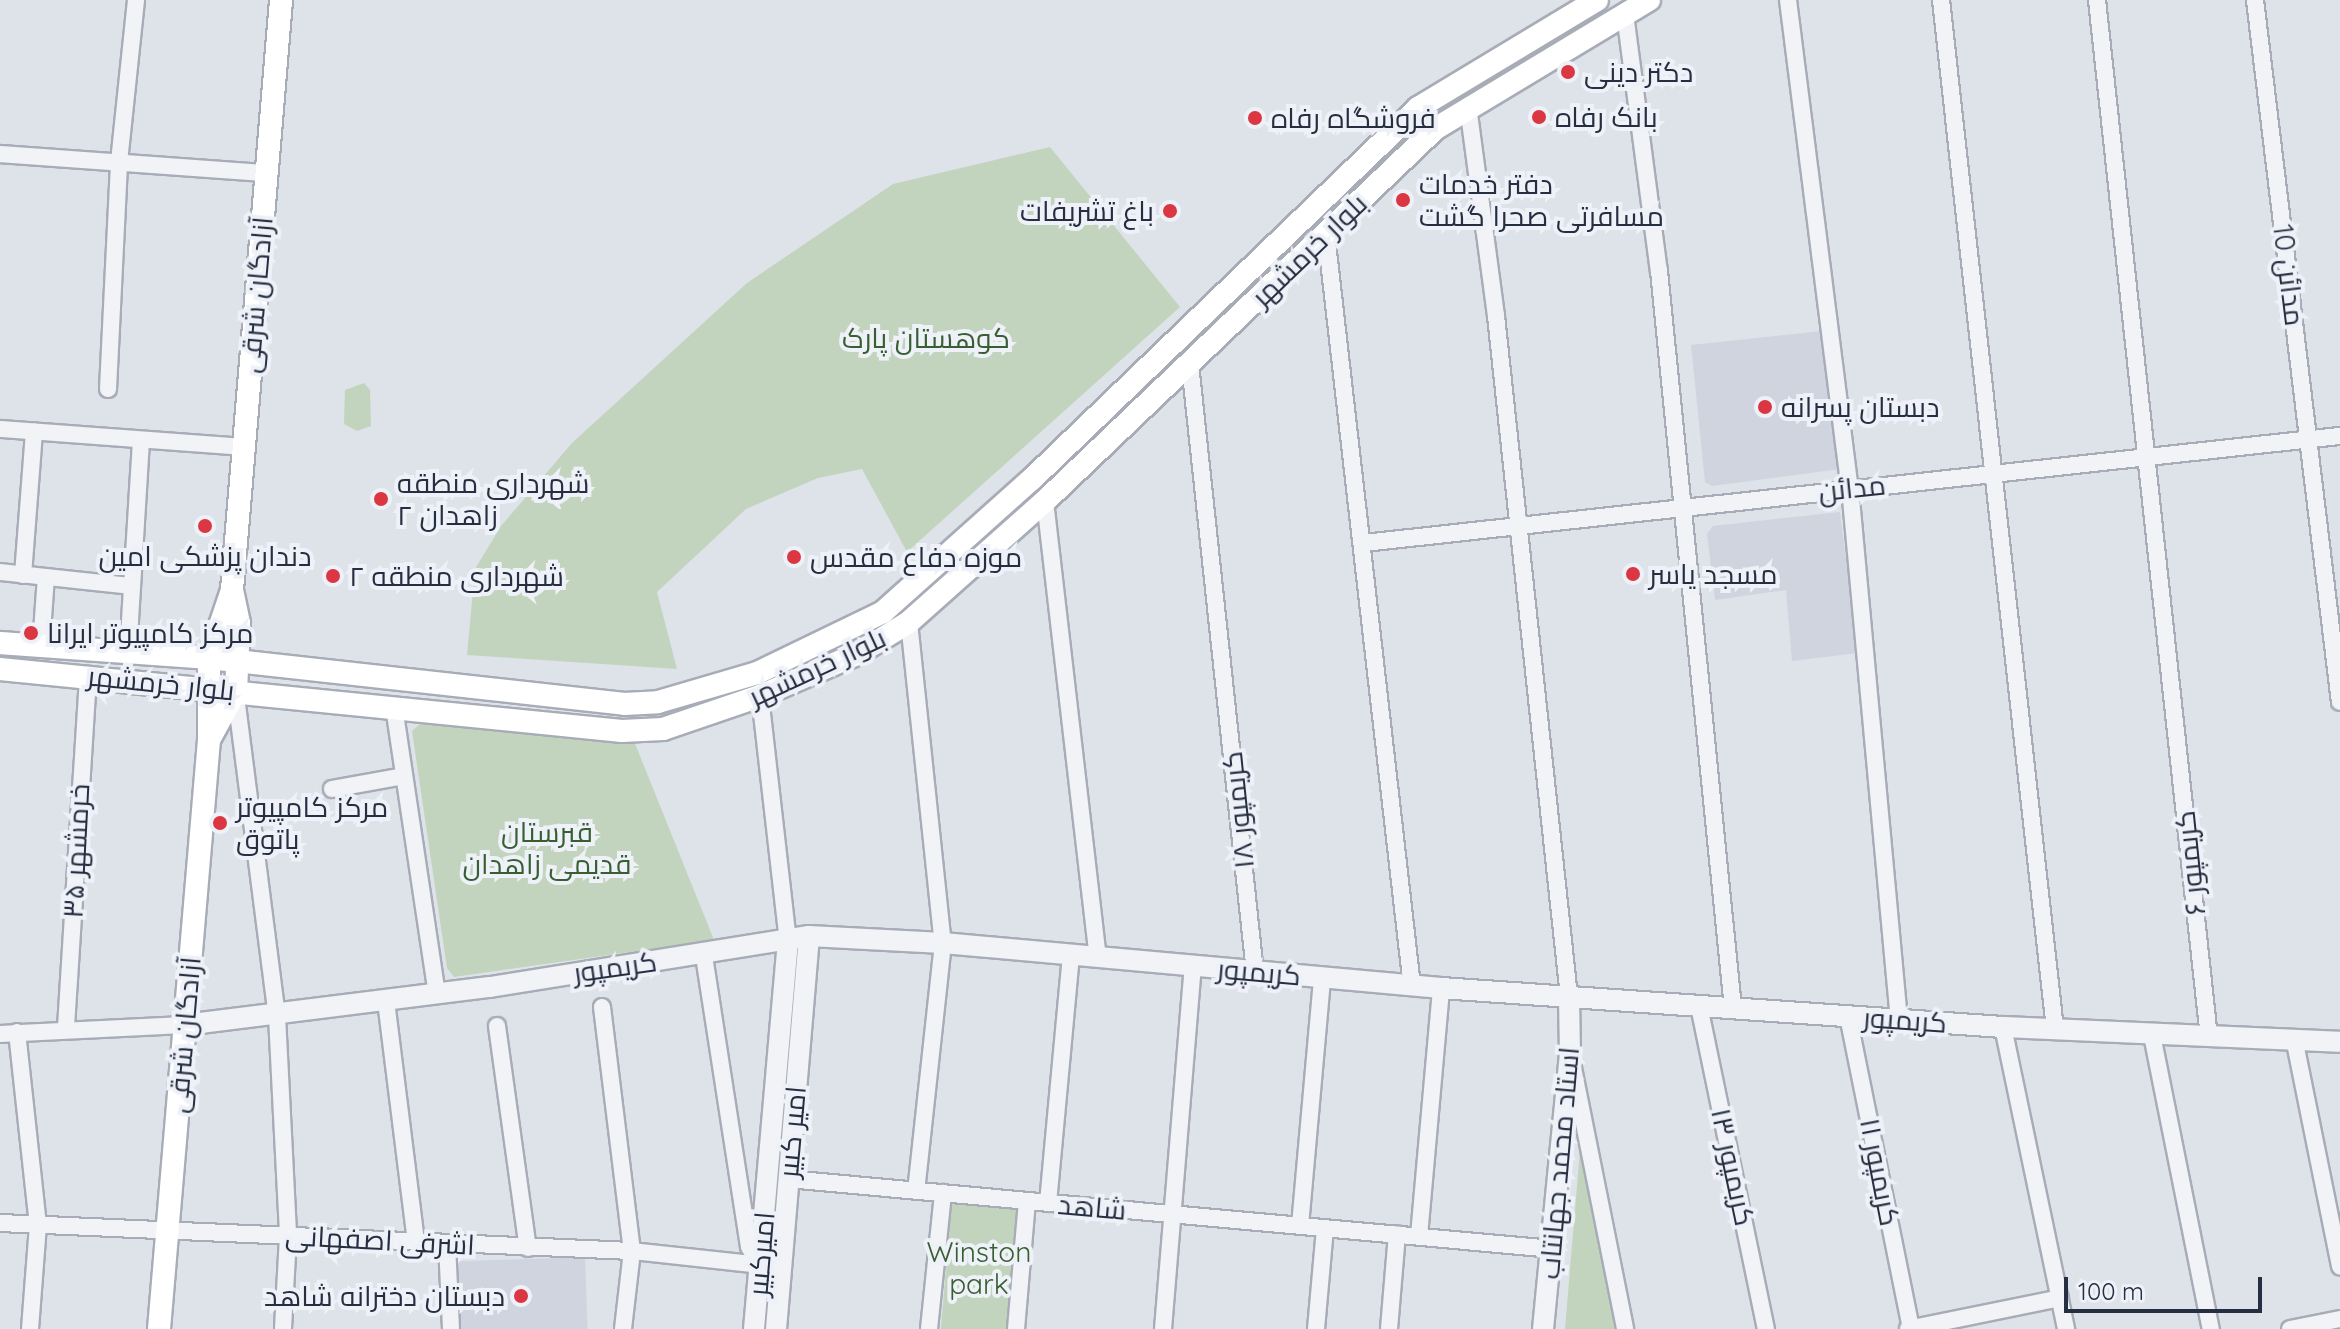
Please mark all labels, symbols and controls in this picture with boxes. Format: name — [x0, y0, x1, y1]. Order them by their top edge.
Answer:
place label: دکتر دینی — [1584, 55, 1693, 89]
marker: دکتر دینی — [1559, 63, 1577, 81]
place label: بانک رفاه — [1555, 100, 1658, 134]
place label: فروشگاه رفاه — [1271, 101, 1436, 135]
marker: بانک رفاه — [1530, 108, 1548, 126]
marker: فروشگاه رفاه — [1246, 109, 1264, 127]
place label: دفتر خدمات مسافرتی صحرا گشت — [1419, 167, 1664, 233]
street label: بلوار خرمشهر — [1244, 187, 1374, 313]
marker: دفتر خدمات مسافرتی صحرا گشت — [1394, 191, 1412, 209]
place label: باغ تشریفات — [1020, 194, 1154, 228]
marker: باغ تشریفات — [1161, 202, 1179, 220]
street label: آزادگان شرقی — [232, 216, 280, 374]
street label: مدائن 10 — [2266, 222, 2312, 328]
park label: کوهستان پارک — [842, 321, 1010, 355]
place label: دبستان پسرانه — [1781, 390, 1940, 424]
marker: دبستان پسرانه — [1756, 398, 1774, 416]
place label: شهرداری منطقه ۲ زاهدان — [397, 466, 589, 532]
street label: مدائن — [1817, 468, 1887, 508]
marker: شهرداری منطقه ۲ زاهدان — [372, 490, 390, 508]
marker: دندان پزشکی امین — [196, 517, 214, 535]
place label: دندان پزشکی امین — [99, 539, 311, 573]
place label: موزه دفاع مقدس — [810, 540, 1022, 574]
marker: موزه دفاع مقدس — [785, 548, 803, 566]
place label: مسجد یاسر — [1649, 557, 1777, 591]
place label: شهرداری منطقه ۲ — [349, 559, 564, 593]
marker: مسجد یاسر — [1624, 565, 1642, 583]
marker: شهرداری منطقه ۲ — [324, 567, 342, 585]
place label: مرکز کامپیوتر ایرانا — [47, 616, 253, 650]
street label: بلوار خرمشهر — [743, 621, 891, 713]
marker: مرکز کامپیوتر ایرانا — [22, 624, 40, 642]
street label: بلوار خرمشهر — [86, 659, 236, 707]
street label: کریمپور ۱۸ — [1215, 750, 1261, 870]
street label: خرمشهر ۳۵ — [56, 783, 96, 919]
place label: مرکز کامپیوتر پاتوق — [236, 790, 388, 856]
street label: کریمپور ۶ — [2168, 809, 2212, 917]
marker: مرکز کامپیوتر پاتوق — [211, 814, 229, 832]
park label: قبرستان قدیمی زاهدان — [462, 815, 632, 881]
street label: کریمپور — [571, 945, 659, 989]
street label: کریمپور — [1216, 952, 1302, 992]
street label: آزادگان شرقی — [160, 956, 208, 1114]
street label: کریمپور — [1862, 1000, 1948, 1040]
street label: استاد محمد جهانتاب — [1532, 1045, 1586, 1281]
street label: امیر کبیر — [771, 1085, 813, 1179]
street label: کریمپور ۱۳ — [1704, 1105, 1762, 1229]
street label: کریمپور ۱۱ — [1853, 1115, 1907, 1229]
street label: شاهد — [1056, 1187, 1128, 1227]
street label: امیرکبیر — [741, 1210, 781, 1298]
street label: اشرفی اصفهانی — [284, 1218, 476, 1262]
park label: Winston park — [927, 1235, 1031, 1301]
scale bar — [2068, 1261, 2266, 1311]
text: 100 m — [2078, 1276, 2144, 1306]
place label: دبستان دخترانه شاهد — [264, 1279, 505, 1313]
marker: دبستان دخترانه شاهد — [512, 1287, 530, 1305]

